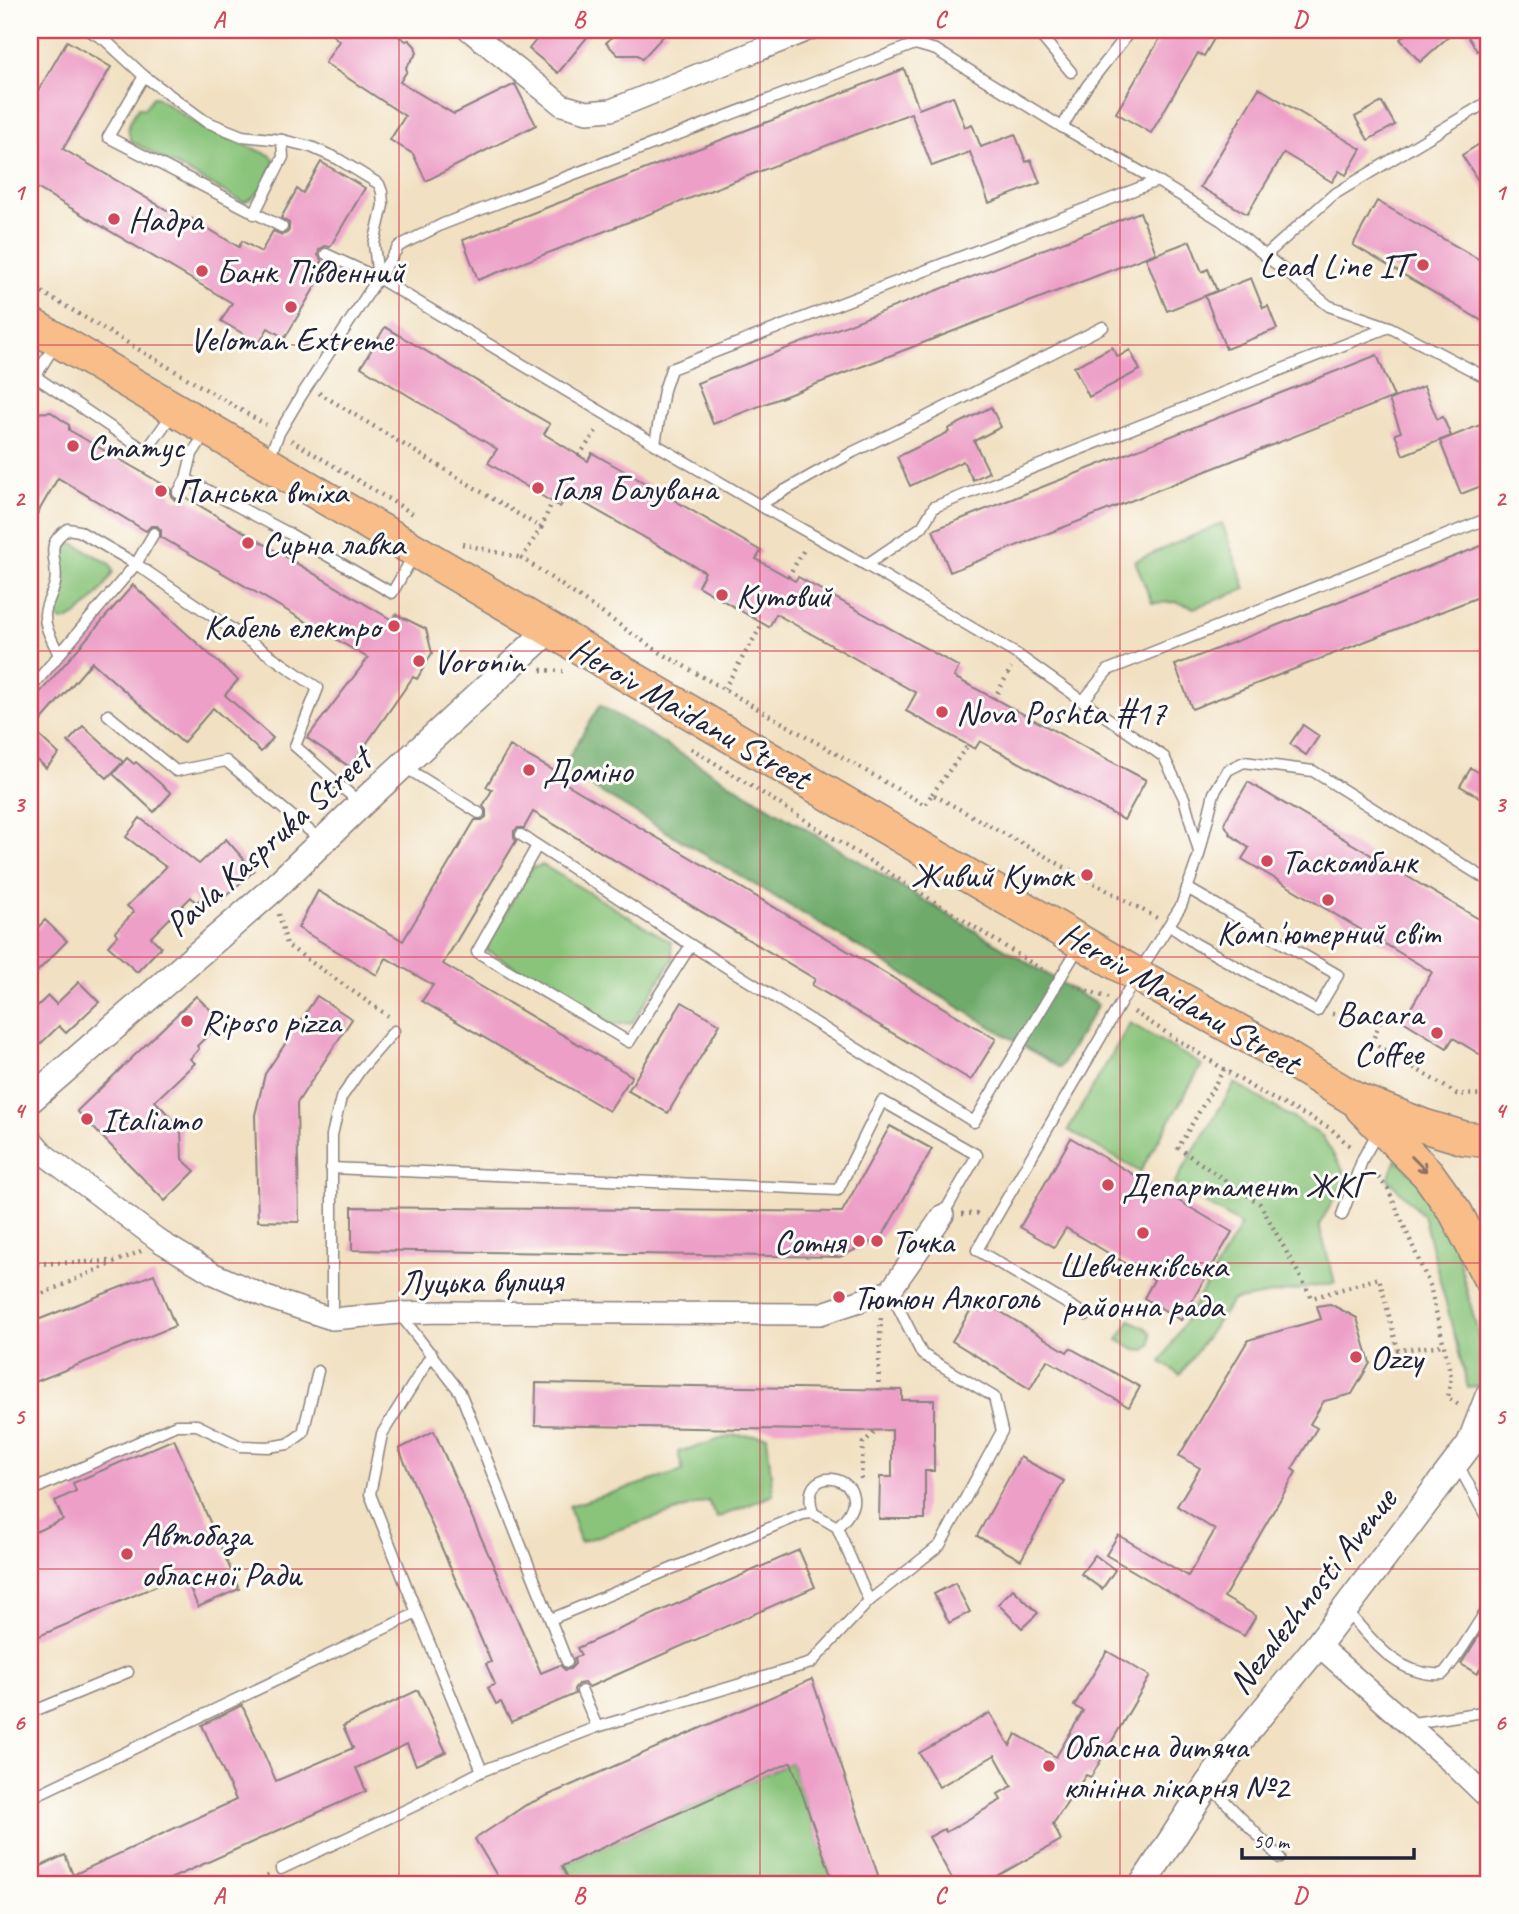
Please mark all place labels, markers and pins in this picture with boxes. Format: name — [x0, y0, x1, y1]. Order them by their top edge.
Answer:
place label: Надра — [128, 197, 205, 242]
marker: Надра — [106, 211, 122, 227]
place label: Lead Line IT — [1259, 243, 1418, 288]
place label: Банк Південний — [216, 249, 407, 294]
marker: Lead Line IT — [1415, 257, 1431, 273]
marker: Банк Південний — [194, 263, 210, 279]
marker: Veloman Extreme — [283, 299, 299, 315]
place label: Veloman Extreme — [189, 317, 395, 362]
place label: Статус — [87, 424, 185, 469]
marker: Статус — [65, 438, 81, 454]
place label: Галя Балувана — [552, 466, 720, 511]
place label: Панська втіха — [175, 469, 351, 514]
marker: Галя Балувана — [530, 480, 546, 496]
marker: Панська втіха — [153, 483, 169, 499]
place label: Сирна лавка — [262, 521, 408, 566]
marker: Сирна лавка — [240, 535, 256, 551]
place label: Кутовий — [736, 573, 834, 618]
marker: Кутовий — [714, 587, 730, 603]
place label: Кабель електро — [204, 604, 384, 649]
marker: Кабель електро — [386, 618, 402, 634]
place label: Voronin — [433, 639, 527, 684]
marker: Voronin — [411, 653, 427, 669]
place label: Nova Poshta #17 — [956, 690, 1168, 735]
marker: Nova Poshta #17 — [934, 704, 950, 720]
place label: Доміно — [543, 748, 634, 793]
marker: Доміно — [521, 762, 537, 778]
place label: Таскомбанк — [1281, 839, 1419, 884]
place label: Живий Куток — [911, 853, 1076, 898]
marker: Таскомбанк — [1259, 853, 1275, 869]
marker: Живий Куток — [1079, 867, 1095, 883]
marker: Комп'ютерний світ — [1320, 892, 1336, 908]
place label: Комп'ютерний світ — [1217, 910, 1442, 955]
place label: Bacara Coffee — [1336, 991, 1426, 1076]
place label: Riposo pizza — [201, 999, 343, 1044]
marker: Riposo pizza — [179, 1013, 195, 1029]
marker: Bacara Coffee — [1429, 1025, 1445, 1041]
place label: Italiamo — [101, 1097, 203, 1142]
marker: Italiamo — [79, 1111, 95, 1127]
place label: Департамент ЖКГ — [1122, 1163, 1377, 1208]
marker: Департамент ЖКГ — [1100, 1177, 1116, 1193]
place label: Сотня — [774, 1219, 847, 1264]
place label: Точка — [891, 1219, 956, 1264]
marker: Шевченківська районна рада — [1135, 1225, 1151, 1241]
marker: Сотня — [851, 1233, 867, 1249]
marker: Точка — [869, 1233, 885, 1249]
place label: Шевченківська районна рада — [1058, 1243, 1230, 1328]
place label: Тютюн Алкоголь — [853, 1275, 1041, 1320]
marker: Тютюн Алкоголь — [831, 1289, 847, 1305]
place label: Ozzy — [1370, 1335, 1425, 1380]
marker: Ozzy — [1348, 1349, 1364, 1365]
place label: Автобаза обласної Ради — [141, 1512, 304, 1597]
marker: Автобаза обласної Ради — [119, 1546, 135, 1562]
place label: Обласна дитяча клініна лікарня №2 — [1063, 1724, 1292, 1809]
marker: Обласна дитяча клініна лікарня №2 — [1041, 1758, 1057, 1774]

